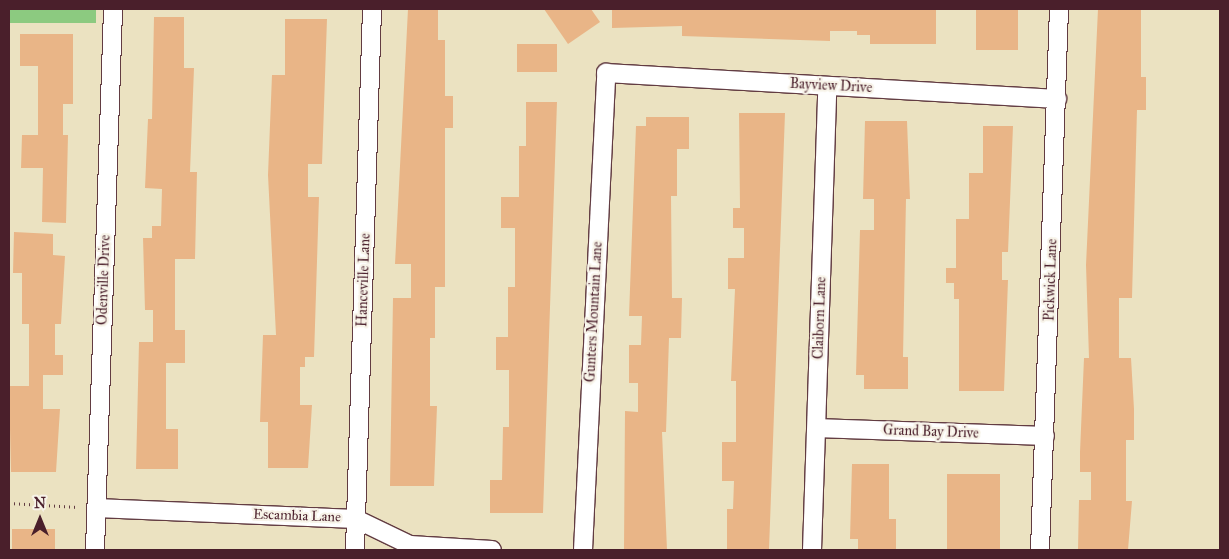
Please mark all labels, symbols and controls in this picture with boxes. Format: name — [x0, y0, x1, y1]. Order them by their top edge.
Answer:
street label: Bayview Drive — [789, 75, 873, 97]
street label: Hanceville Lane — [354, 233, 374, 327]
street label: Odenville Drive — [94, 235, 114, 325]
street label: Pickwick Lane — [1041, 239, 1061, 321]
street label: Gunters Mountain Lane — [582, 241, 606, 383]
street label: Claiborn Lane — [810, 277, 830, 359]
street label: Grand Bay Drive — [883, 422, 979, 442]
north arrow — [15, 494, 65, 544]
text: N — [34, 495, 46, 512]
street label: Escambia Lane — [253, 506, 341, 526]

